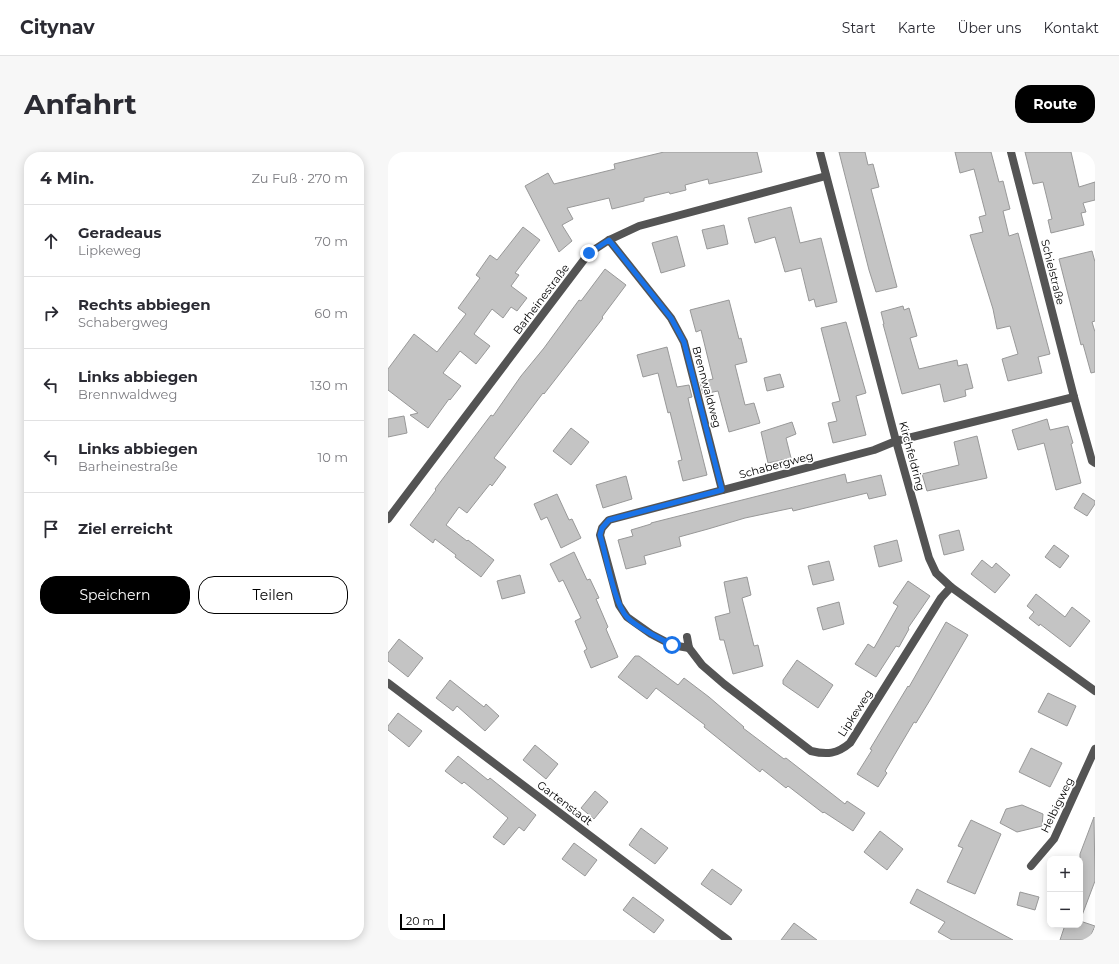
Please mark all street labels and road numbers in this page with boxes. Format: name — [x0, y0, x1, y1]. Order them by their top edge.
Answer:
street label: Schielstraße — [1038, 238, 1068, 307]
street label: Barheinestraße — [510, 261, 572, 337]
street label: Brennwaldweg — [689, 345, 725, 429]
street label: Kirchfeldring — [896, 420, 928, 492]
street label: Schabergweg — [737, 448, 815, 482]
street label: Lipkeweg — [835, 687, 875, 739]
street label: Helbigweg — [1038, 775, 1076, 835]
street label: Gartenstadt — [534, 778, 596, 829]

